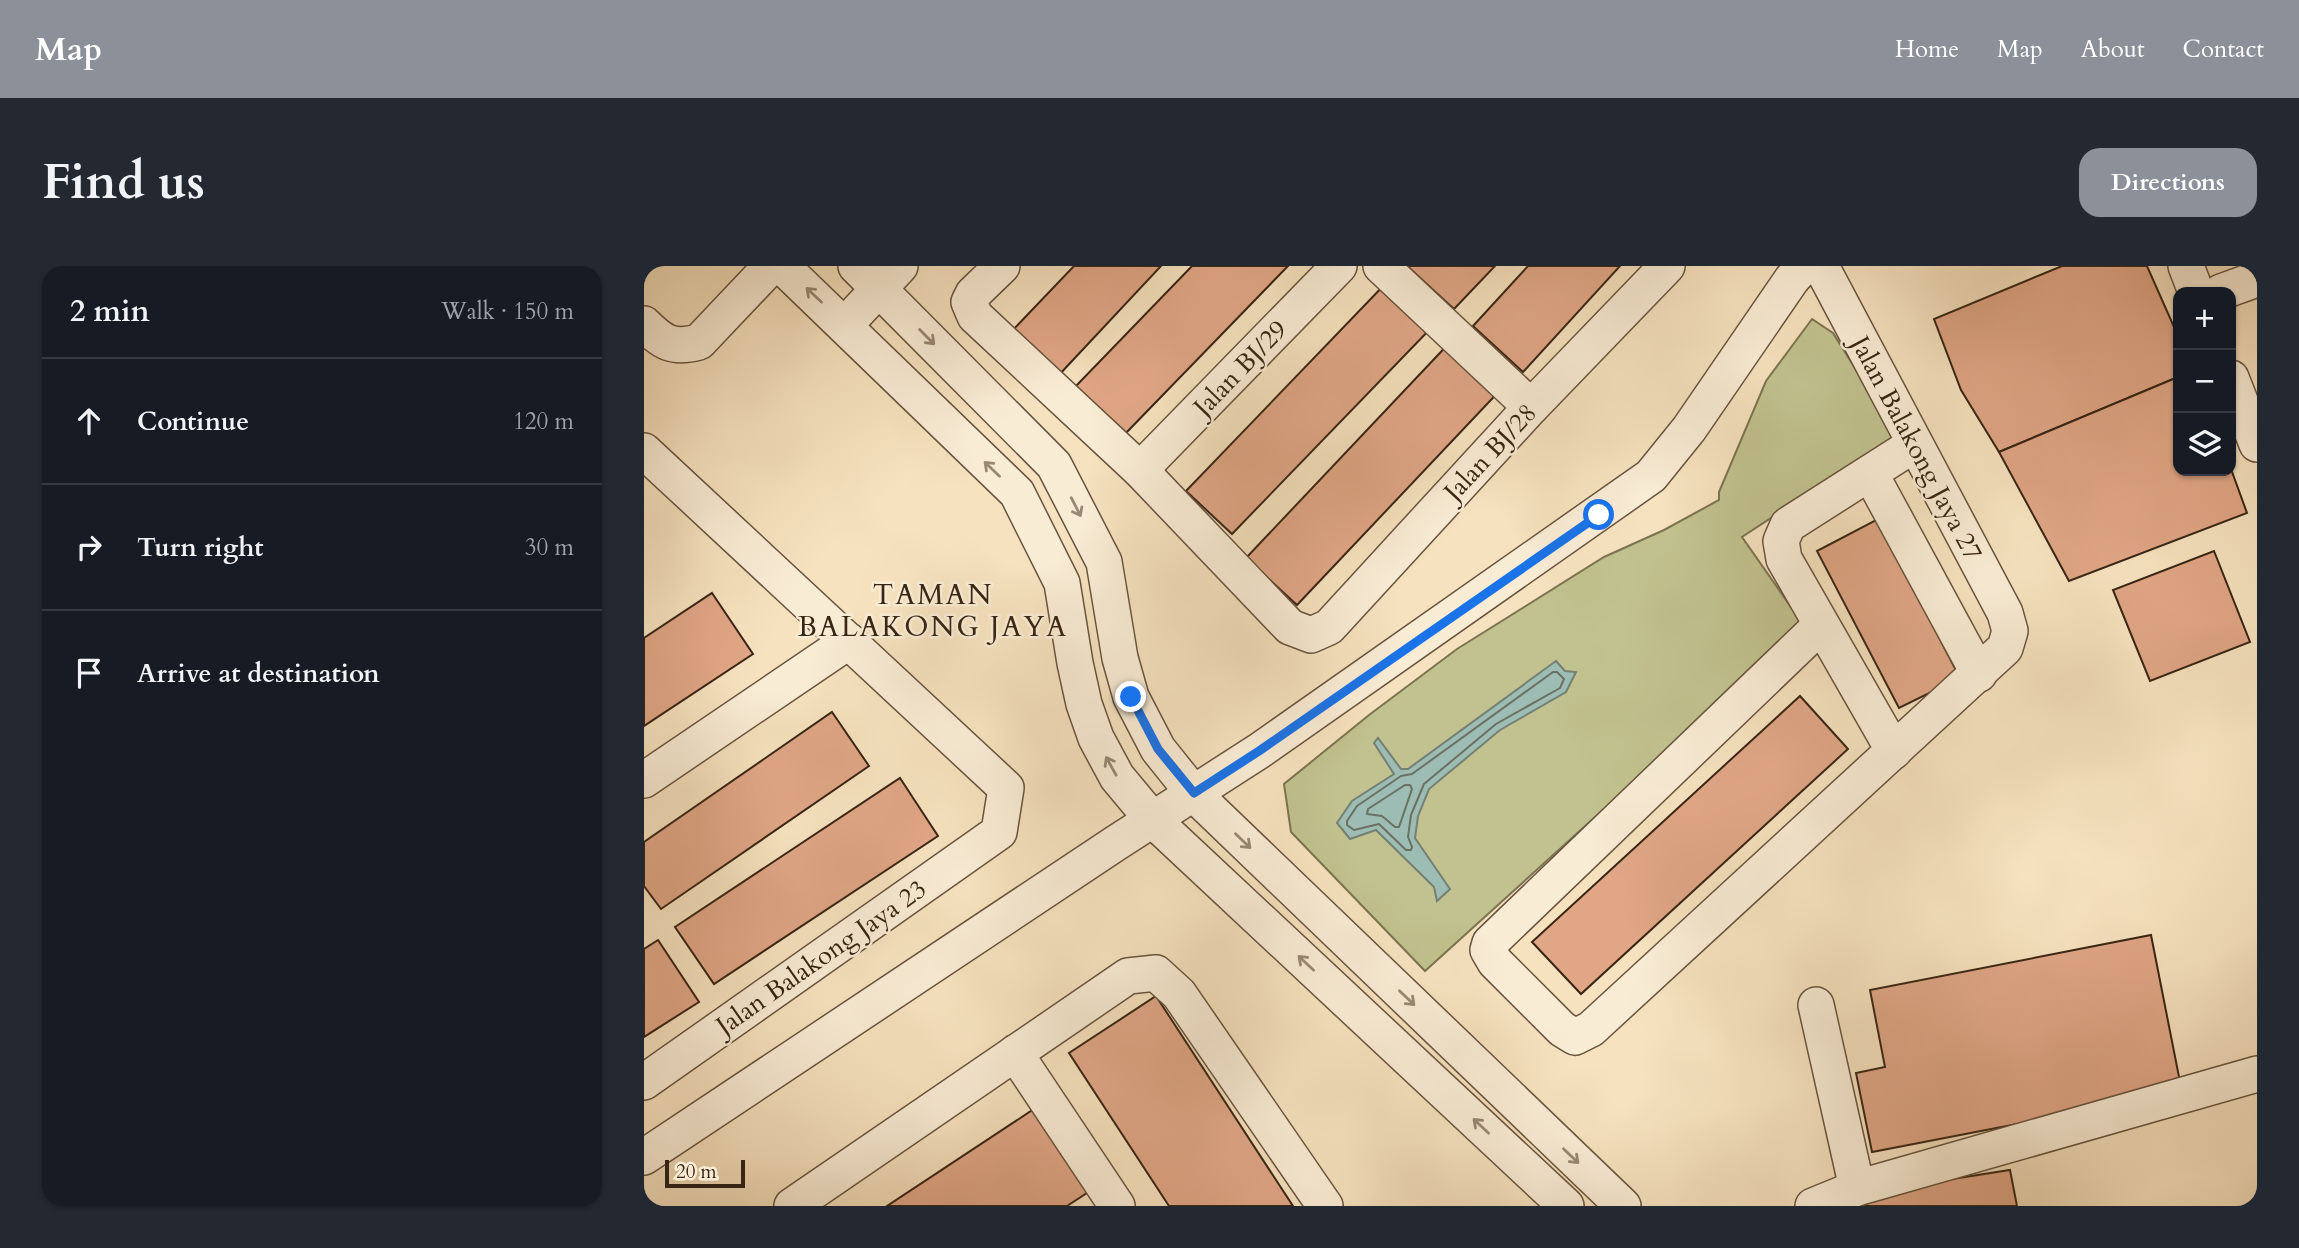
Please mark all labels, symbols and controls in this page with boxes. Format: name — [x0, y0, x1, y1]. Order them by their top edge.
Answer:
text: Map — [35, 27, 102, 72]
text: Home — [1895, 33, 1959, 66]
text: Map — [1997, 33, 2043, 66]
text: About — [2081, 33, 2145, 66]
text: Contact — [2183, 33, 2264, 66]
button: Directions — [2079, 148, 2257, 217]
text: Find us — [42, 149, 205, 216]
one-way arrow — [806, 287, 823, 304]
map controls — [2173, 287, 2236, 476]
button: + — [2173, 287, 2236, 350]
text: 2 min — [70, 291, 150, 332]
text: Walk · 150 m — [441, 296, 574, 327]
street label: Jalan BJ/29 — [1183, 313, 1295, 427]
street label: Jalan Balakong Jaya 27 — [1841, 326, 1991, 567]
one-way arrow — [919, 328, 936, 345]
button: − — [2173, 350, 2236, 413]
street label: Jalan BJ/28 — [1434, 396, 1544, 512]
icon: ahead — [70, 402, 108, 440]
text: Continue — [137, 404, 249, 439]
text: 120 m — [513, 406, 574, 437]
button: layers — [2173, 413, 2236, 476]
one-way arrow — [984, 461, 1001, 478]
one-way arrow — [1069, 496, 1083, 517]
route start — [1583, 499, 1614, 530]
icon: right — [70, 528, 108, 566]
text: Turn right — [137, 530, 264, 565]
text: 30 m — [525, 532, 574, 563]
district label: TAMAN BALAKONG JAYA — [798, 576, 1068, 646]
icon: arrive — [70, 654, 108, 692]
text: Arrive at destination — [137, 656, 380, 691]
route end — [1115, 681, 1146, 712]
one-way arrow — [1103, 756, 1117, 777]
one-way arrow — [1234, 832, 1251, 849]
street label: Jalan Balakong Jaya 23 — [706, 872, 933, 1046]
one-way arrow — [1298, 954, 1315, 971]
one-way arrow — [1398, 990, 1415, 1007]
one-way arrow — [1472, 1118, 1490, 1134]
one-way arrow — [1562, 1147, 1579, 1164]
scale bar — [665, 1157, 746, 1189]
text: 20 m — [676, 1159, 717, 1185]

